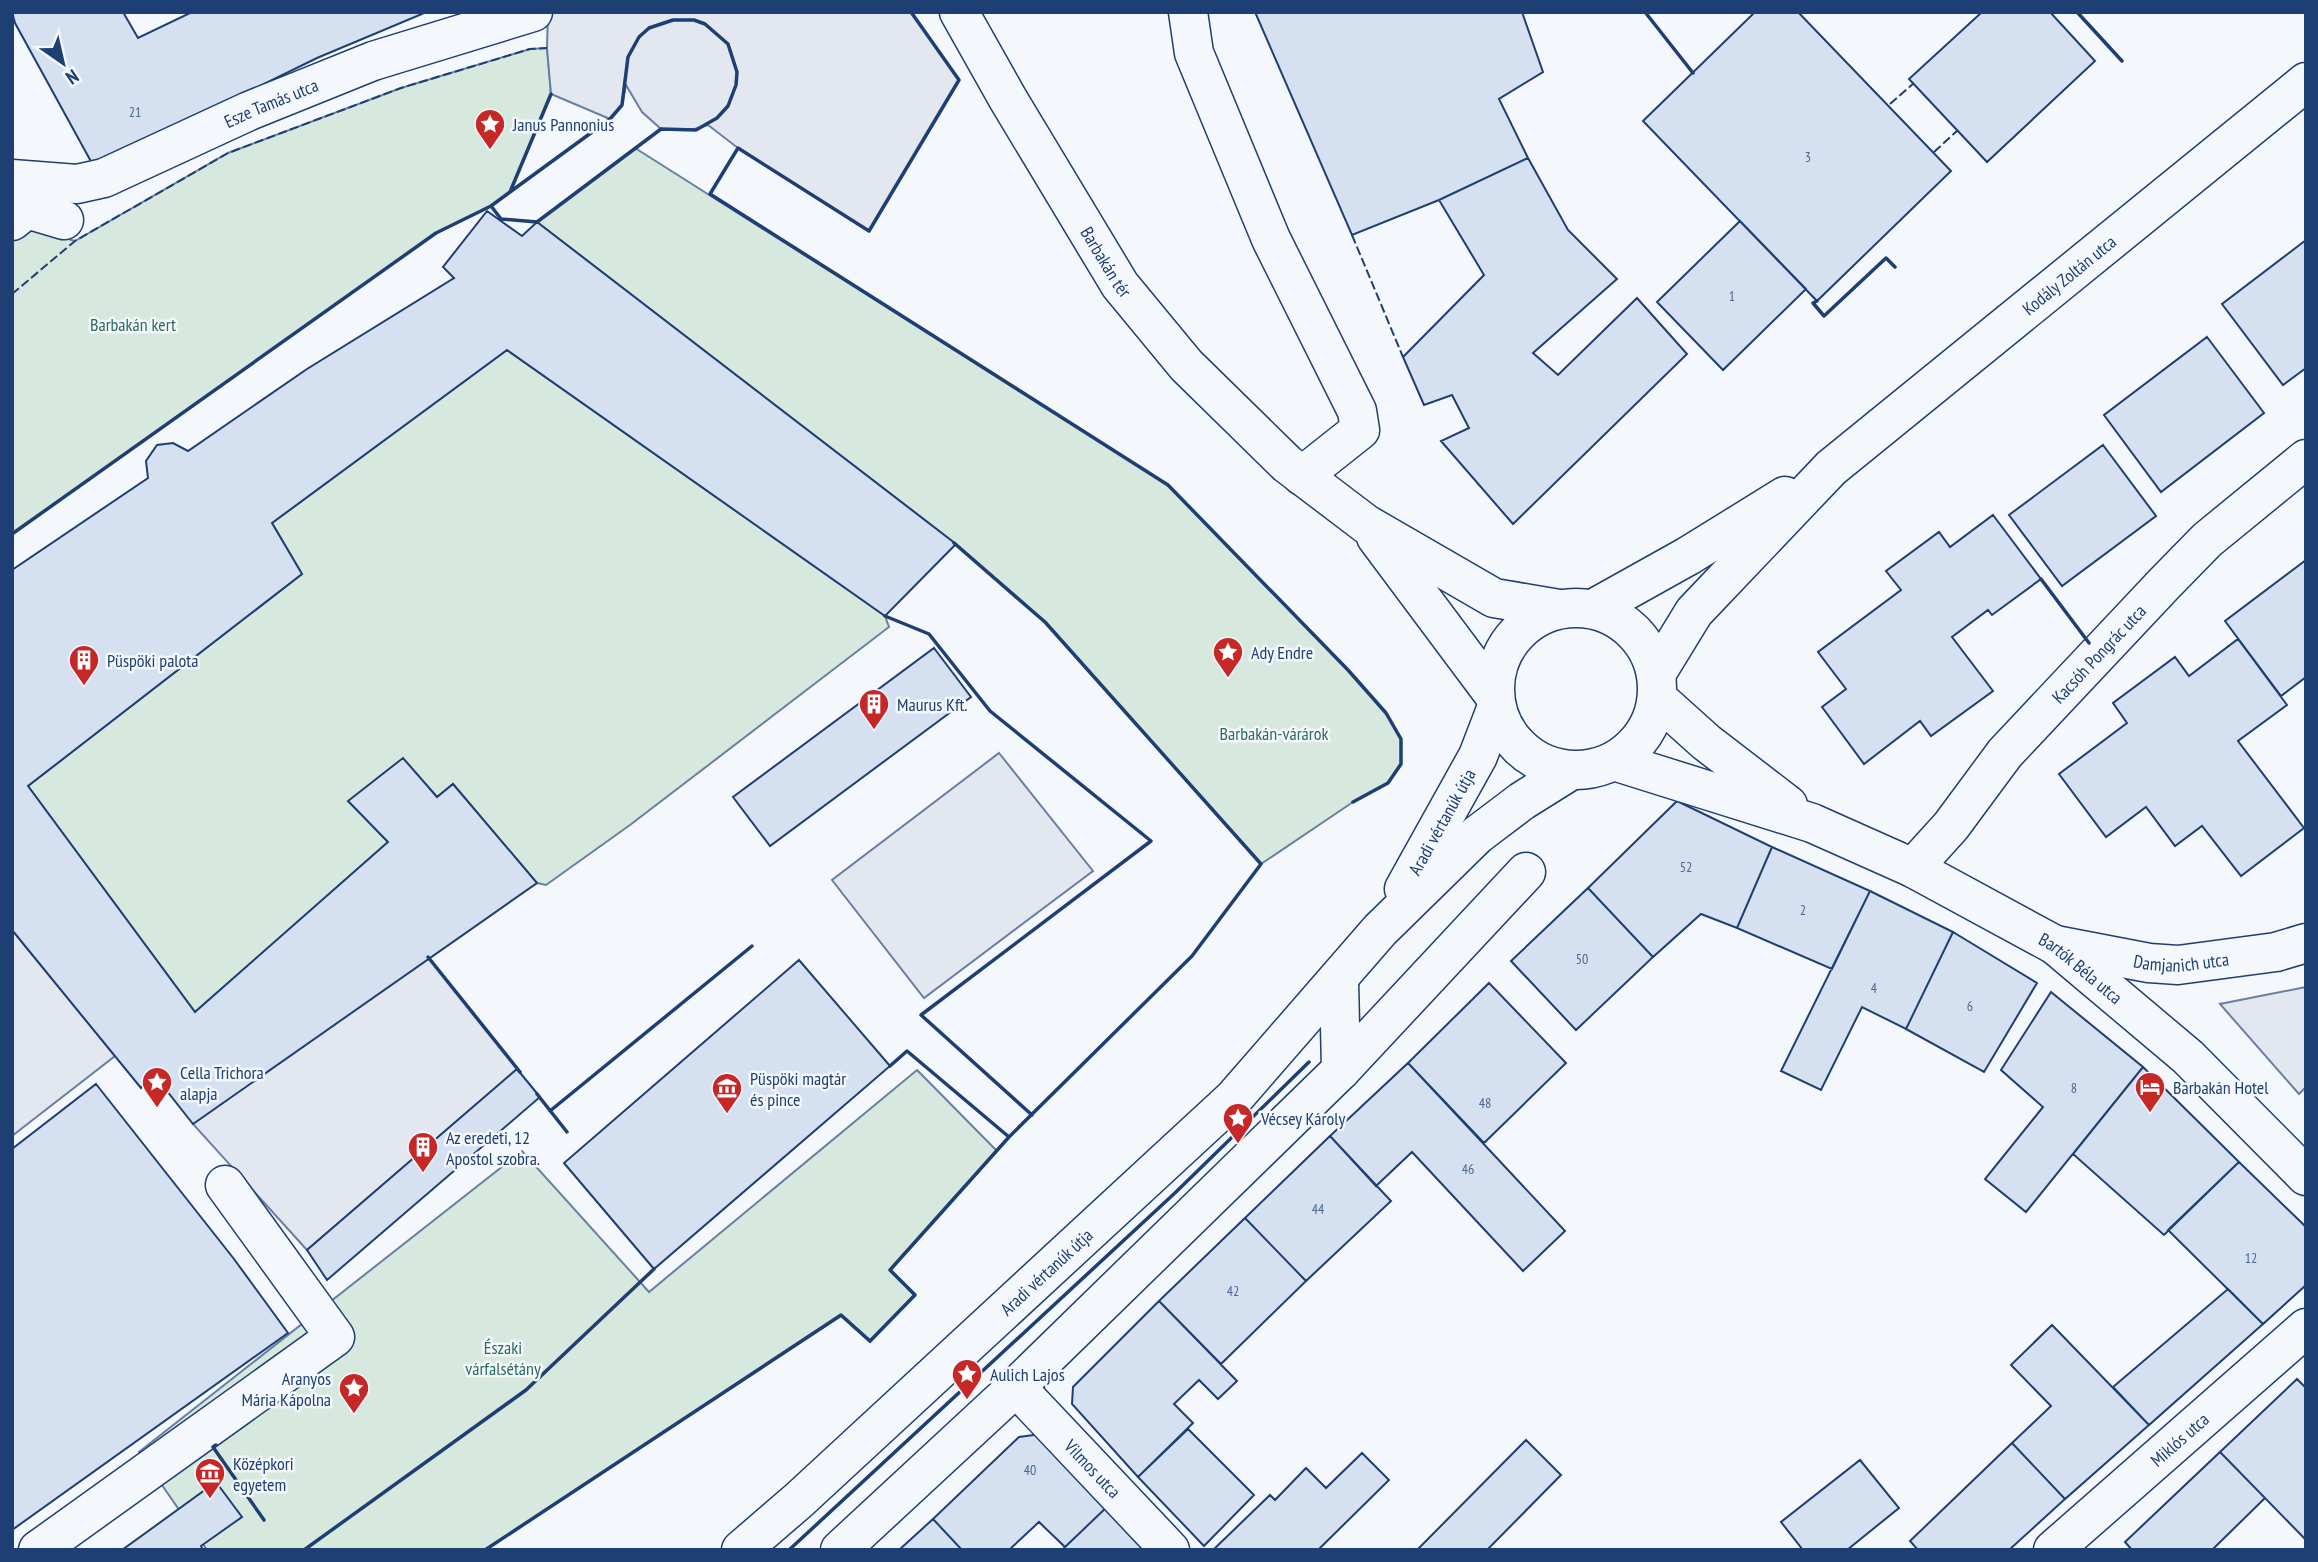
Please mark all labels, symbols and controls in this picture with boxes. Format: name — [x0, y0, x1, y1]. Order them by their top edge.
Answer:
north arrow — [28, 28, 98, 98]
text: N — [62, 64, 83, 90]
street label: Esze Tamás utca — [220, 73, 321, 133]
house number: 21 — [129, 103, 141, 121]
place icon: Janus Pannonius — [473, 107, 507, 151]
place label: Janus Pannonius — [512, 113, 614, 136]
house number: 3 — [1805, 148, 1811, 166]
street label: Barbakán tér — [1076, 222, 1137, 302]
street label: Kodály Zoltán utca — [2017, 230, 2120, 320]
house number: 1 — [1729, 287, 1735, 305]
park label: Barbakán kert — [90, 313, 176, 336]
street label: Kacsóh Pongrác utca — [2047, 599, 2151, 708]
place icon: Ady Endre — [1211, 635, 1245, 679]
place label: Ady Endre — [1251, 641, 1313, 664]
building icon: Püspöki palota — [67, 643, 101, 687]
place label: Püspöki palota — [107, 649, 198, 672]
building icon: Maurus Kft. — [857, 687, 891, 731]
place label: Maurus Kft. — [897, 693, 968, 716]
park label: Barbakán-várárok — [1220, 722, 1328, 745]
street label: Aradi vértanúk útja — [1403, 765, 1480, 879]
house number: 52 — [1680, 858, 1692, 876]
house number: 2 — [1800, 901, 1806, 919]
street label: Bartók Béla utca — [2035, 927, 2128, 1009]
street label: Damjanich utca — [2132, 947, 2230, 977]
house number: 50 — [1576, 950, 1588, 968]
house number: 4 — [1871, 979, 1878, 997]
house number: 6 — [1967, 997, 1973, 1015]
place label: Cella Trichora alapja — [180, 1061, 264, 1105]
place icon: Cella Trichora alapja — [140, 1065, 174, 1109]
place label: Püspöki magtár és pince — [750, 1067, 846, 1111]
hotel icon: Barbakán Hotel — [2133, 1070, 2167, 1114]
museum icon: Püspöki magtár és pince — [710, 1071, 744, 1115]
place label: Barbakán Hotel — [2173, 1076, 2269, 1099]
house number: 8 — [2071, 1079, 2077, 1097]
house number: 48 — [1479, 1094, 1491, 1112]
place icon: Vécsey Károly — [1221, 1101, 1255, 1145]
place label: Vécsey Károly — [1260, 1107, 1345, 1130]
place label: Az eredeti, 12 Apostol szobra. — [446, 1126, 540, 1170]
building icon: Az eredeti, 12 Apostol szobra. — [406, 1130, 440, 1174]
house number: 46 — [1462, 1160, 1474, 1178]
house number: 44 — [1312, 1200, 1325, 1218]
street label: Aradi vértanúk útja — [995, 1223, 1097, 1320]
house number: 12 — [2245, 1249, 2257, 1267]
house number: 42 — [1227, 1282, 1239, 1300]
park label: Északi várfalsétány — [465, 1336, 541, 1380]
place icon: Aulich Lajos — [950, 1357, 984, 1401]
place label: Aulich Lajos — [990, 1363, 1065, 1386]
place label: Aranyos Mária Kápolna — [242, 1367, 331, 1411]
place icon: Aranyos Mária Kápolna — [337, 1371, 371, 1415]
street label: Miklós utca — [2145, 1407, 2213, 1471]
street label: Vilmos utca — [1059, 1434, 1126, 1503]
place label: Középkori egyetem — [233, 1452, 294, 1496]
museum icon: Középkori egyetem — [193, 1456, 227, 1500]
house number: 40 — [1024, 1461, 1036, 1479]

